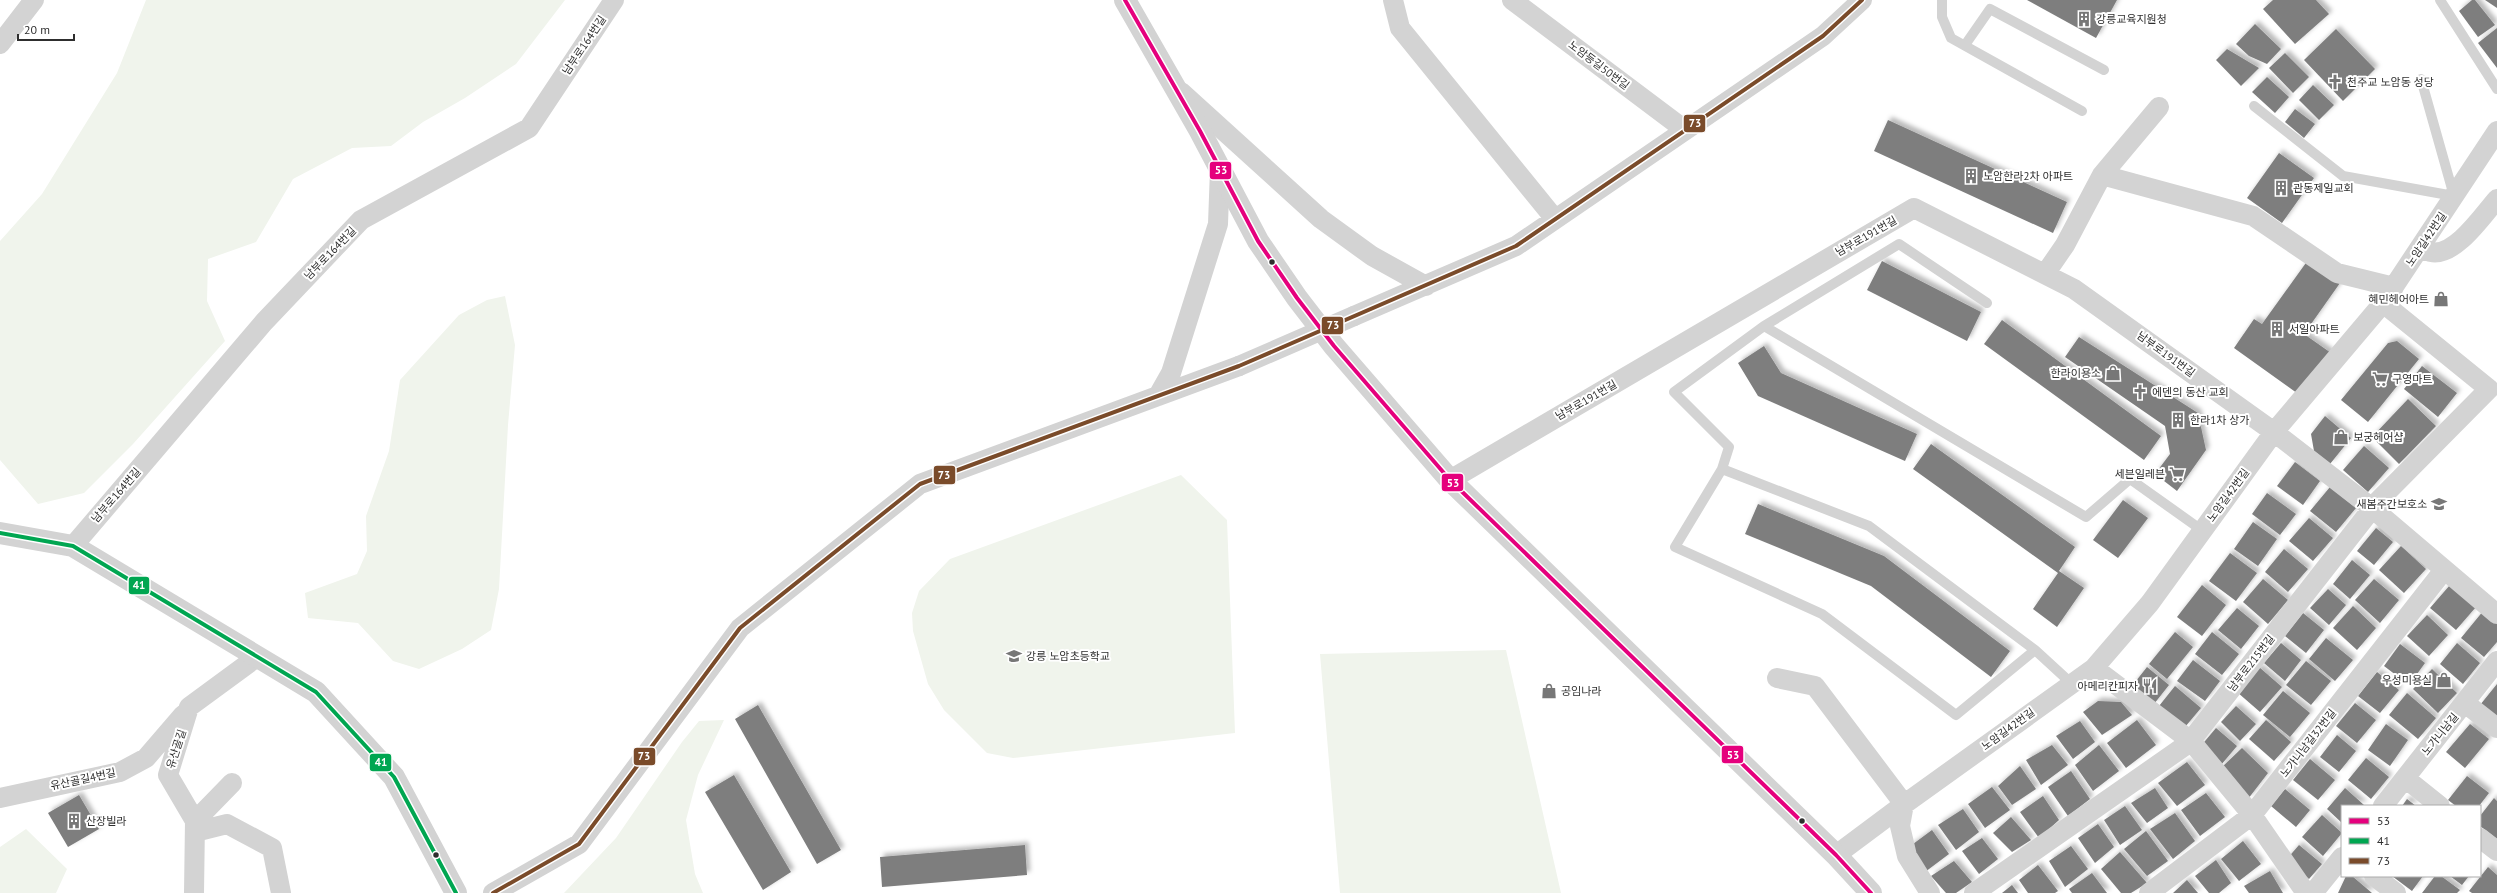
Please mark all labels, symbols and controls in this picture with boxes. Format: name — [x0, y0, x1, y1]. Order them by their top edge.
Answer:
building icon: 강릉교육지원청 — [2075, 10, 2093, 28]
place label: 강릉교육지원청 — [2096, 12, 2167, 26]
street label: 남부로164번길 — [559, 13, 609, 77]
scale bar — [18, 16, 74, 42]
text: 20 m — [24, 22, 50, 37]
street label: 노암등길50번길 — [1566, 38, 1632, 92]
church icon: 천주교 노암동 성당 — [2326, 73, 2344, 91]
place label: 천주교 노암동 성당 — [2347, 75, 2434, 89]
line badge: 73 — [1683, 114, 1706, 133]
text: 73 — [1689, 116, 1701, 130]
line badge: 53 — [1209, 161, 1232, 180]
text: 53 — [1215, 163, 1227, 177]
building icon: 노암한라2차 아파트 — [1962, 167, 1980, 185]
place label: 노암한라2차 아파트 — [1983, 169, 2073, 183]
building icon: 관동제일교회 — [2272, 179, 2290, 197]
place label: 관동제일교회 — [2293, 181, 2354, 195]
street label: 노암길42번길 — [2403, 209, 2449, 269]
street label: 남부로191번길 — [1833, 213, 1899, 259]
street label: 남부로164번길 — [301, 223, 359, 283]
unlabelled marker — [1267, 257, 1277, 267]
shop icon: 혜민헤어아트 — [2432, 290, 2450, 308]
place label: 혜민헤어아트 — [2368, 292, 2429, 306]
line badge: 73 — [1321, 316, 1344, 335]
text: 73 — [1327, 318, 1339, 332]
building icon: 서일아파트 — [2268, 320, 2286, 338]
place label: 서일아파트 — [2289, 322, 2340, 336]
street label: 남부로191번길 — [2134, 328, 2198, 380]
shop icon: 한라이용소 — [2104, 364, 2122, 382]
place label: 한라이용소 — [2050, 366, 2101, 380]
supermarket icon: 구영마트 — [2371, 370, 2389, 388]
place label: 구영마트 — [2392, 372, 2432, 386]
street label: 남부로191번길 — [1553, 377, 1619, 423]
church icon: 에덴의 동산 교회 — [2131, 383, 2149, 401]
place label: 에덴의 동산 교회 — [2152, 385, 2229, 399]
building icon: 한라1차 상가 — [2169, 411, 2187, 429]
place label: 한라1차 상가 — [2190, 413, 2250, 427]
shop icon: 보궁헤어샵 — [2332, 428, 2350, 446]
place label: 보궁헤어샵 — [2353, 430, 2404, 444]
street label: 남부로164번길 — [88, 465, 144, 525]
line badge: 73 — [933, 465, 956, 485]
supermarket icon: 세븐일레븐 — [2168, 465, 2186, 483]
street label: 노암길42번길 — [2204, 466, 2252, 524]
place label: 세븐일레븐 — [2114, 467, 2165, 481]
text: 73 — [938, 468, 950, 482]
line badge: 53 — [1441, 473, 1464, 492]
text: 53 — [1447, 476, 1459, 490]
school or university icon: 새봄주간보호소 — [2430, 495, 2448, 513]
place label: 새봄주간보호소 — [2356, 497, 2427, 511]
line badge: 41 — [128, 576, 150, 595]
text: 41 — [133, 578, 145, 592]
street label: 남부로215번길 — [2224, 632, 2278, 694]
school or university icon: 강릉 노암초등학교 — [1005, 647, 1023, 665]
place label: 강릉 노암초등학교 — [1026, 649, 1110, 663]
shop icon: 우성미용실 — [2435, 671, 2453, 689]
place label: 우성미용실 — [2381, 673, 2432, 687]
restaurant icon: 아메리칸피자 — [2141, 677, 2159, 695]
place label: 아메리칸피자 — [2077, 679, 2138, 693]
shop icon: 공임나라 — [1540, 682, 1558, 700]
place label: 공임나라 — [1561, 684, 1601, 698]
street label: 노암길42번길 — [1979, 705, 2037, 753]
street label: 노가니남길32번길 — [2277, 706, 2339, 780]
street label: 노가니남길 — [2419, 710, 2461, 758]
street label: 유산골길 — [163, 728, 189, 770]
line badge: 53 — [1721, 745, 1744, 764]
line badge: 73 — [633, 747, 656, 766]
text: 53 — [1727, 748, 1739, 762]
text: 73 — [638, 749, 650, 763]
line badge: 41 — [369, 753, 392, 772]
text: 41 — [375, 755, 387, 769]
street label: 유산골길4번길 — [49, 765, 117, 793]
legend — [2341, 805, 2481, 877]
building icon: 산장빌라 — [65, 812, 83, 830]
text: 53 — [2377, 813, 2390, 828]
place label: 산장빌라 — [86, 814, 126, 828]
unlabelled marker — [1797, 816, 1807, 826]
text: 41 — [2377, 833, 2390, 848]
unlabelled marker — [431, 850, 441, 860]
text: 73 — [2377, 853, 2390, 868]

